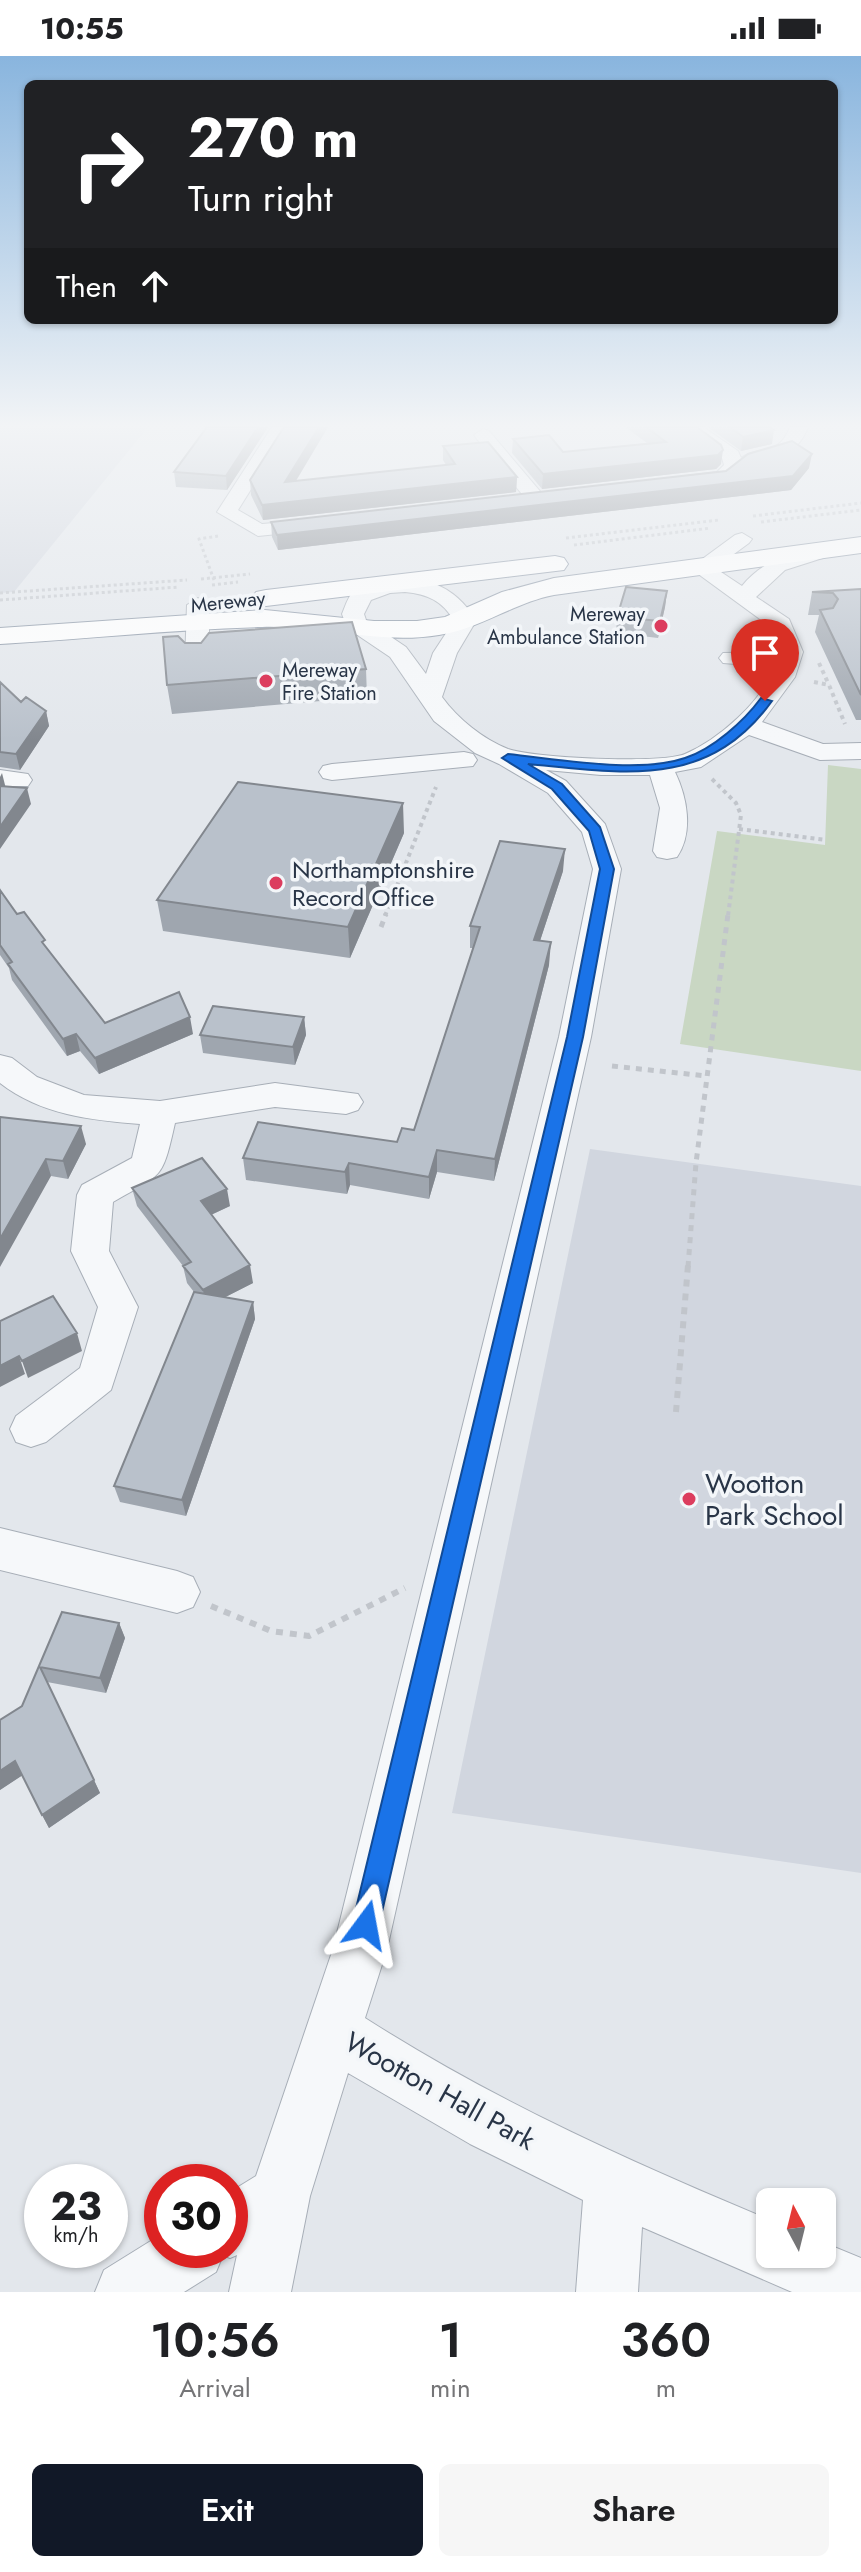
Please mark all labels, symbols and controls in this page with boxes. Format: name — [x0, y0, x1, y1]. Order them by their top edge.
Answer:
text: 10:55 — [40, 7, 124, 50]
text: 270 m — [188, 97, 358, 178]
icon: right — [56, 112, 160, 216]
text: Turn right — [188, 172, 333, 224]
icon: ahead — [133, 264, 177, 308]
text: Then — [56, 265, 117, 308]
street label: Mereway — [189, 584, 267, 620]
place label: Mereway Ambulance Station — [487, 600, 645, 652]
marker: Mereway Ambulance Station — [652, 617, 670, 635]
pin — [731, 619, 799, 701]
icon: arrive — [743, 631, 787, 675]
place label: Mereway Fire Station — [282, 656, 377, 708]
marker: Mereway Fire Station — [257, 672, 275, 690]
place label: Northamptonshire Record Office — [292, 852, 474, 915]
marker: Northamptonshire Record Office — [267, 874, 285, 892]
place label: Wootton Park School — [705, 1463, 844, 1536]
marker: Wootton Park School — [680, 1490, 698, 1508]
position arrow — [324, 1883, 408, 1967]
street label: Wootton Hall Park — [337, 2022, 543, 2161]
speed limit sign: 30 — [144, 2164, 248, 2268]
text: 23 — [50, 2177, 102, 2235]
north arrow — [756, 2188, 836, 2268]
map controls — [756, 2188, 836, 2268]
text: km/h — [53, 2221, 99, 2250]
text: 10:56 — [150, 2306, 280, 2375]
text: 1 — [439, 2306, 462, 2375]
text: 360 — [621, 2306, 711, 2375]
text: Arrival — [179, 2369, 251, 2407]
text: min — [430, 2369, 471, 2407]
text: m — [656, 2369, 676, 2407]
button: Exit — [32, 2464, 423, 2556]
button: Share — [439, 2464, 829, 2556]

